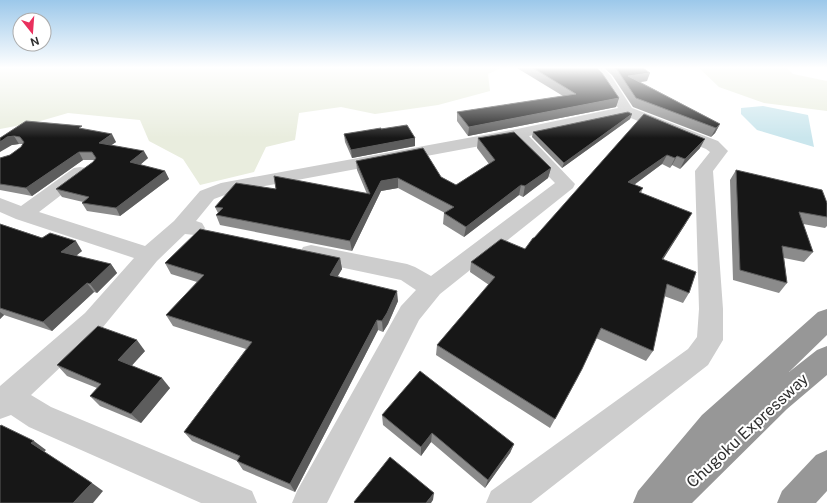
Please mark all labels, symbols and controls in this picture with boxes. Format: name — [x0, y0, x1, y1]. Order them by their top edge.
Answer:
north arrow — [12, 12, 52, 52]
text: N — [29, 35, 41, 49]
street label: Chugoku Expressway — [683, 369, 812, 492]

